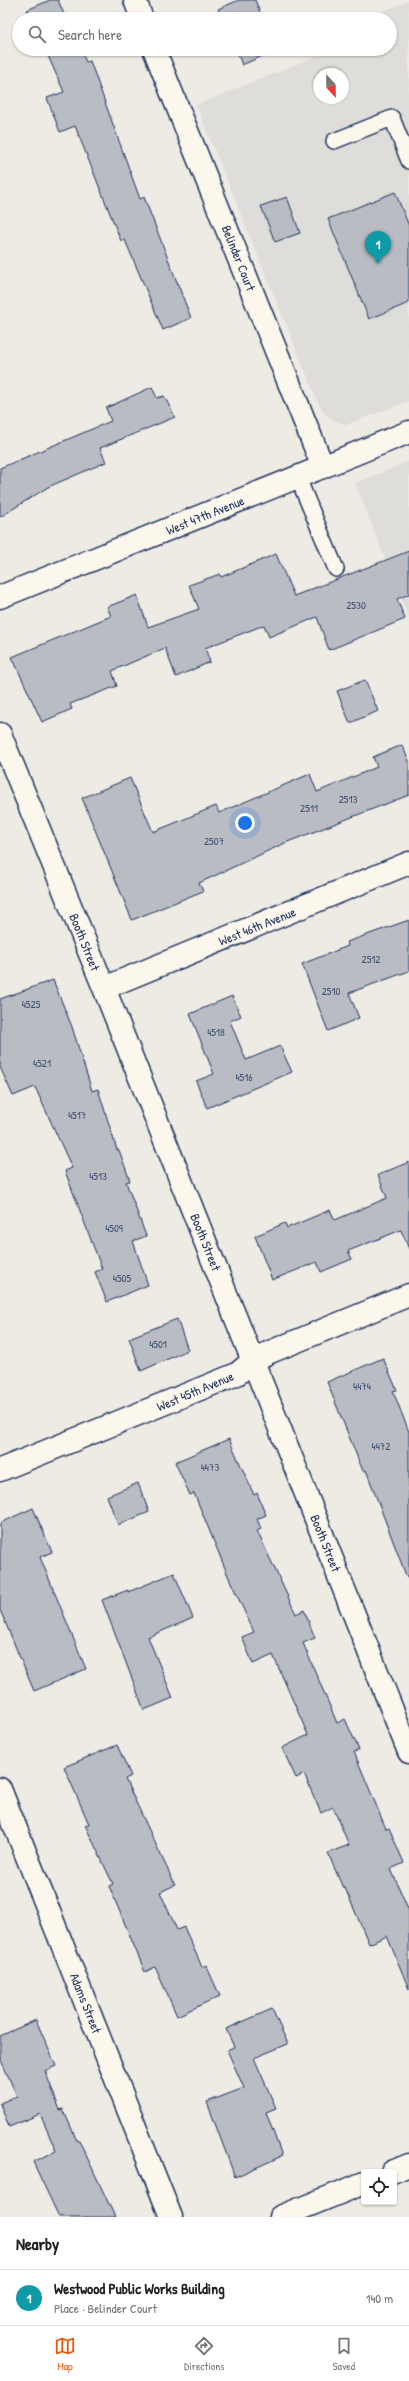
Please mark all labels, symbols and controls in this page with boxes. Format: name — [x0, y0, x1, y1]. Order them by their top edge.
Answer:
search box — [12, 12, 397, 56]
icon: search — [26, 23, 48, 45]
text: Search here — [58, 24, 122, 45]
north arrow — [313, 68, 349, 104]
street label: Belinder Court — [218, 223, 261, 294]
pin: 1 — [365, 231, 391, 264]
street label: West 47th Avenue — [163, 491, 247, 539]
house number: 2530 — [346, 598, 366, 612]
house number: 2513 — [339, 792, 357, 806]
house number: 2511 — [300, 801, 318, 815]
your location — [235, 813, 255, 833]
house number: 2507 — [204, 834, 224, 848]
street label: West 46th Avenue — [216, 902, 298, 950]
street label: Booth Street — [65, 911, 105, 974]
house number: 2512 — [362, 952, 380, 966]
house number: 2510 — [322, 984, 340, 998]
house number: 4525 — [22, 997, 41, 1011]
house number: 4518 — [207, 1025, 225, 1039]
house number: 4521 — [33, 1056, 51, 1070]
house number: 4516 — [235, 1070, 253, 1084]
house number: 4517 — [68, 1108, 86, 1122]
house number: 4513 — [89, 1169, 107, 1183]
street label: Booth Street — [186, 1211, 226, 1274]
house number: 4509 — [105, 1221, 123, 1235]
house number: 4505 — [113, 1271, 132, 1285]
house number: 4501 — [149, 1337, 167, 1351]
street label: West 45th Avenue — [154, 1367, 236, 1415]
house number: 4474 — [353, 1379, 371, 1393]
house number: 4472 — [372, 1439, 390, 1453]
house number: 4473 — [201, 1460, 219, 1474]
street label: Booth Street — [306, 1512, 346, 1575]
street label: Adams Street — [66, 1970, 106, 2036]
map controls — [361, 2169, 397, 2205]
button: locate — [361, 2169, 397, 2205]
text: Nearby — [16, 2232, 59, 2255]
text: Westwood Public Works Building — [54, 2278, 225, 2299]
text: 1 — [27, 2289, 31, 2307]
text: 140 m — [366, 2289, 393, 2307]
text: Place · Belinder Court — [54, 2299, 157, 2317]
tab: Map — [54, 2335, 76, 2373]
tab: Directions — [184, 2335, 225, 2373]
tab: Saved — [333, 2335, 355, 2373]

